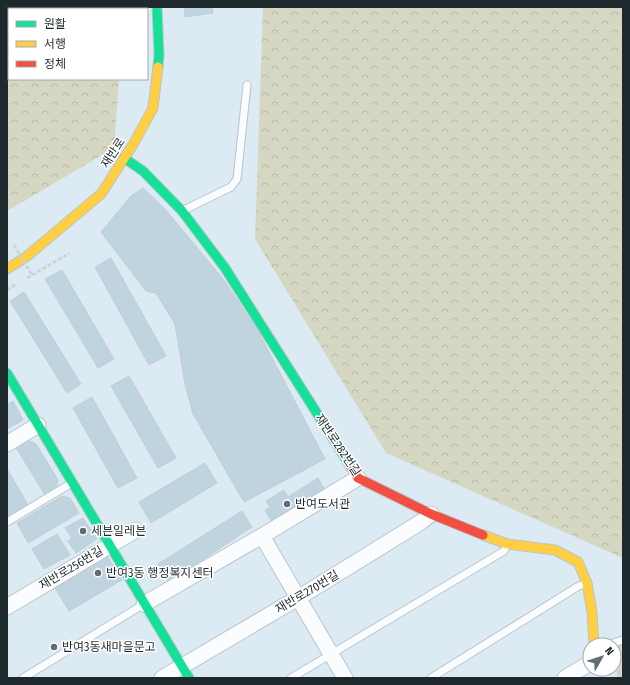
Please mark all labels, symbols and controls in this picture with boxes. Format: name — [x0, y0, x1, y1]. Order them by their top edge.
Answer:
legend — [8, 8, 148, 80]
text: 원활 — [44, 17, 66, 31]
text: 서행 — [44, 37, 66, 51]
text: 정체 — [44, 57, 66, 71]
street label: 재반로 — [98, 135, 128, 171]
street label: 재반로282번길 — [312, 411, 364, 479]
place label: 반여도서관 — [295, 497, 350, 511]
marker: 반여도서관 — [282, 499, 292, 509]
place label: 세븐일레븐 — [91, 524, 146, 538]
marker: 세븐일레븐 — [78, 526, 88, 536]
street label: 재반로256번길 — [37, 543, 105, 593]
place label: 반여3동 행정복지센터 — [106, 566, 214, 580]
marker: 반여3동 행정복지센터 — [93, 568, 103, 578]
street label: 재반로270번길 — [273, 568, 341, 616]
north arrow — [582, 637, 622, 677]
place label: 반여3동새마을문고 — [62, 640, 156, 654]
marker: 반여3동새마을문고 — [49, 642, 59, 652]
text: N — [602, 644, 617, 658]

